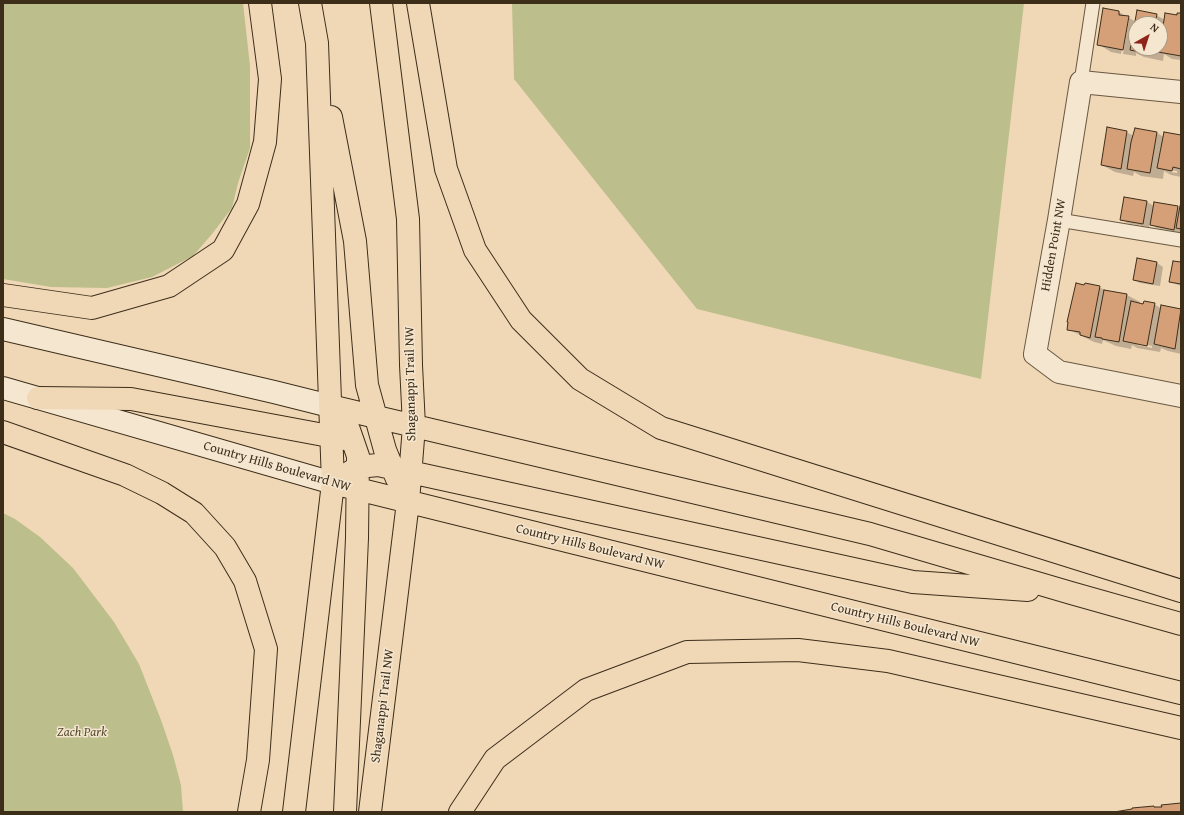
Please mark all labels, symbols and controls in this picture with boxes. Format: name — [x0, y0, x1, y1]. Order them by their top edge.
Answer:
north arrow — [1128, 16, 1168, 56]
text: N — [1147, 19, 1163, 36]
street label: Hidden Point NW — [1038, 197, 1070, 293]
street label: Shaganappi Trail NW — [402, 326, 420, 442]
street label: Country Hills Boulevard NW — [201, 438, 353, 496]
street label: Country Hills Boulevard NW — [514, 521, 666, 573]
street label: Country Hills Boulevard NW — [829, 599, 981, 651]
street label: Shaganappi Trail NW — [368, 648, 398, 764]
park label: Zach Park — [57, 725, 107, 741]

